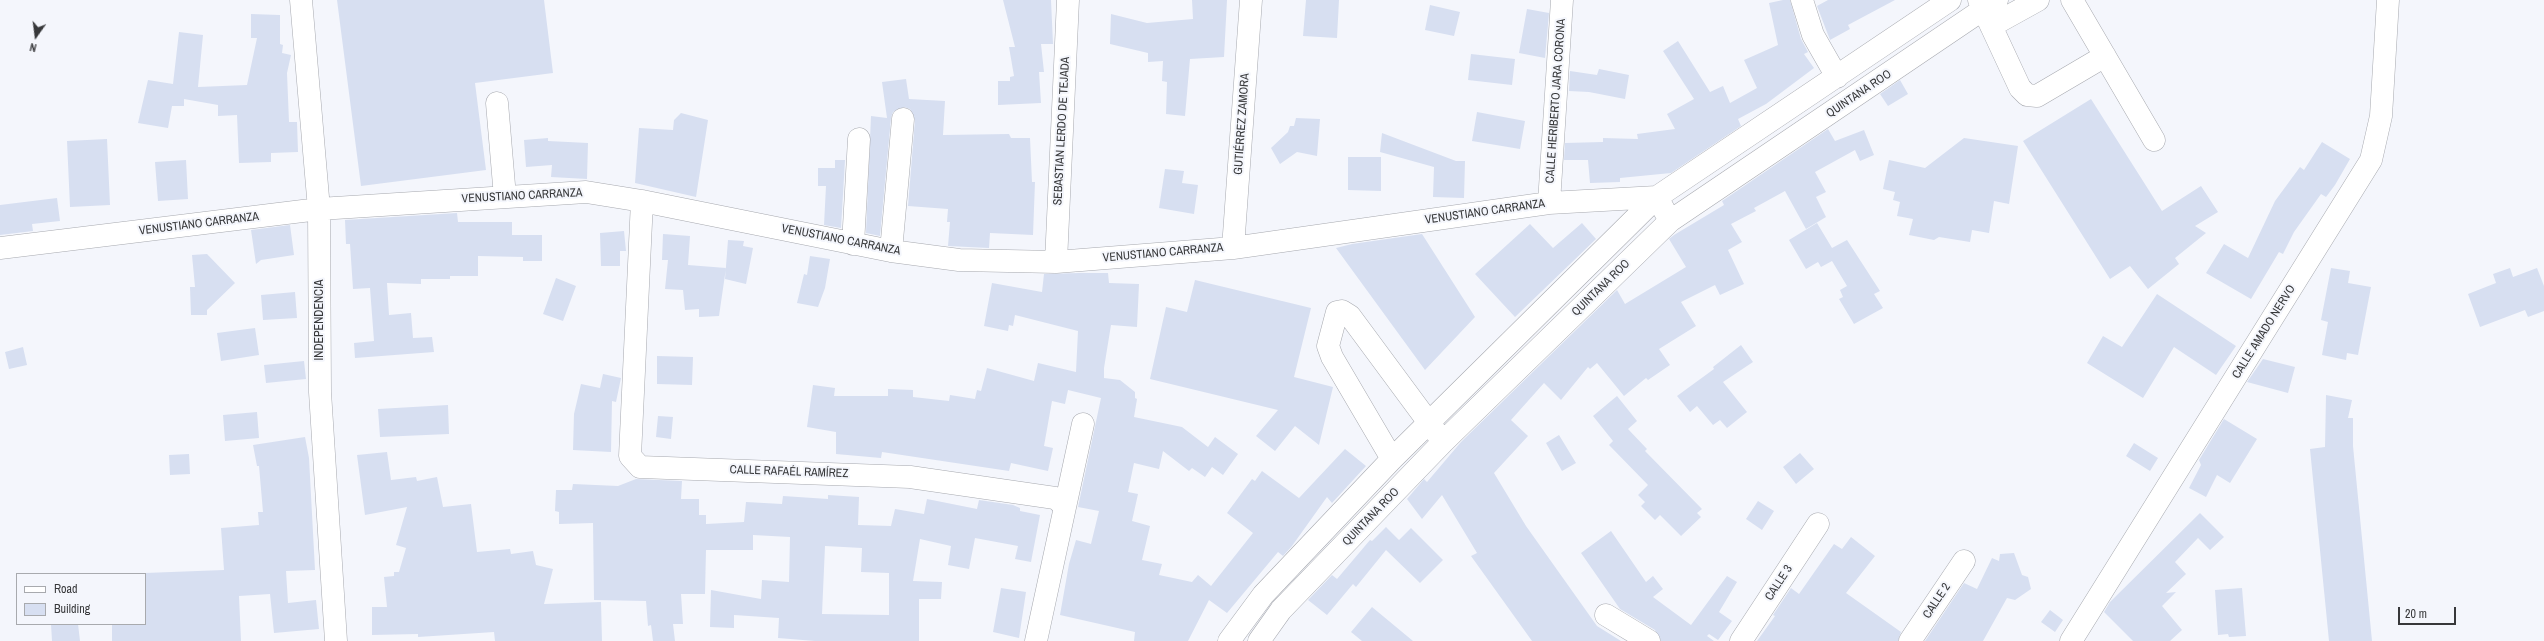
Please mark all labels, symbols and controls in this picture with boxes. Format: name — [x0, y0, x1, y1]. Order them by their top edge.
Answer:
north arrow — [16, 16, 56, 56]
street label: CALLE HERIBERTO JARA CORONA — [1543, 18, 1569, 184]
text: N — [28, 40, 38, 55]
street label: SEBASTIAN LERDO DE TEJADA — [1051, 56, 1073, 206]
street label: QUINTANA ROO — [1824, 67, 1894, 121]
street label: GUTIÉRREZ ZAMORA — [1231, 73, 1253, 175]
street label: VENUSTIANO CARRANZA — [461, 186, 583, 206]
street label: VENUSTIANO CARRANZA — [1424, 196, 1546, 228]
street label: VENUSTIANO CARRANZA — [138, 209, 260, 239]
street label: VENUSTIANO CARRANZA — [780, 221, 902, 259]
street label: VENUSTIANO CARRANZA — [1102, 241, 1224, 265]
street label: QUINTANA ROO — [1569, 257, 1633, 319]
street label: INDEPENDENCIA — [313, 280, 327, 360]
street label: CALLE AMADO NERVO — [2229, 283, 2299, 381]
street label: CALLE RAFAÉL RAMÍREZ — [729, 463, 849, 481]
street label: QUINTANA ROO — [1340, 485, 1402, 549]
street label: CALLE 3 — [1762, 563, 1796, 603]
legend — [16, 573, 146, 625]
text: Road — [54, 581, 78, 597]
street label: CALLE 2 — [1920, 581, 1954, 621]
scale bar — [2400, 599, 2458, 625]
text: Building — [54, 601, 90, 617]
text: 20 m — [2405, 606, 2427, 622]

